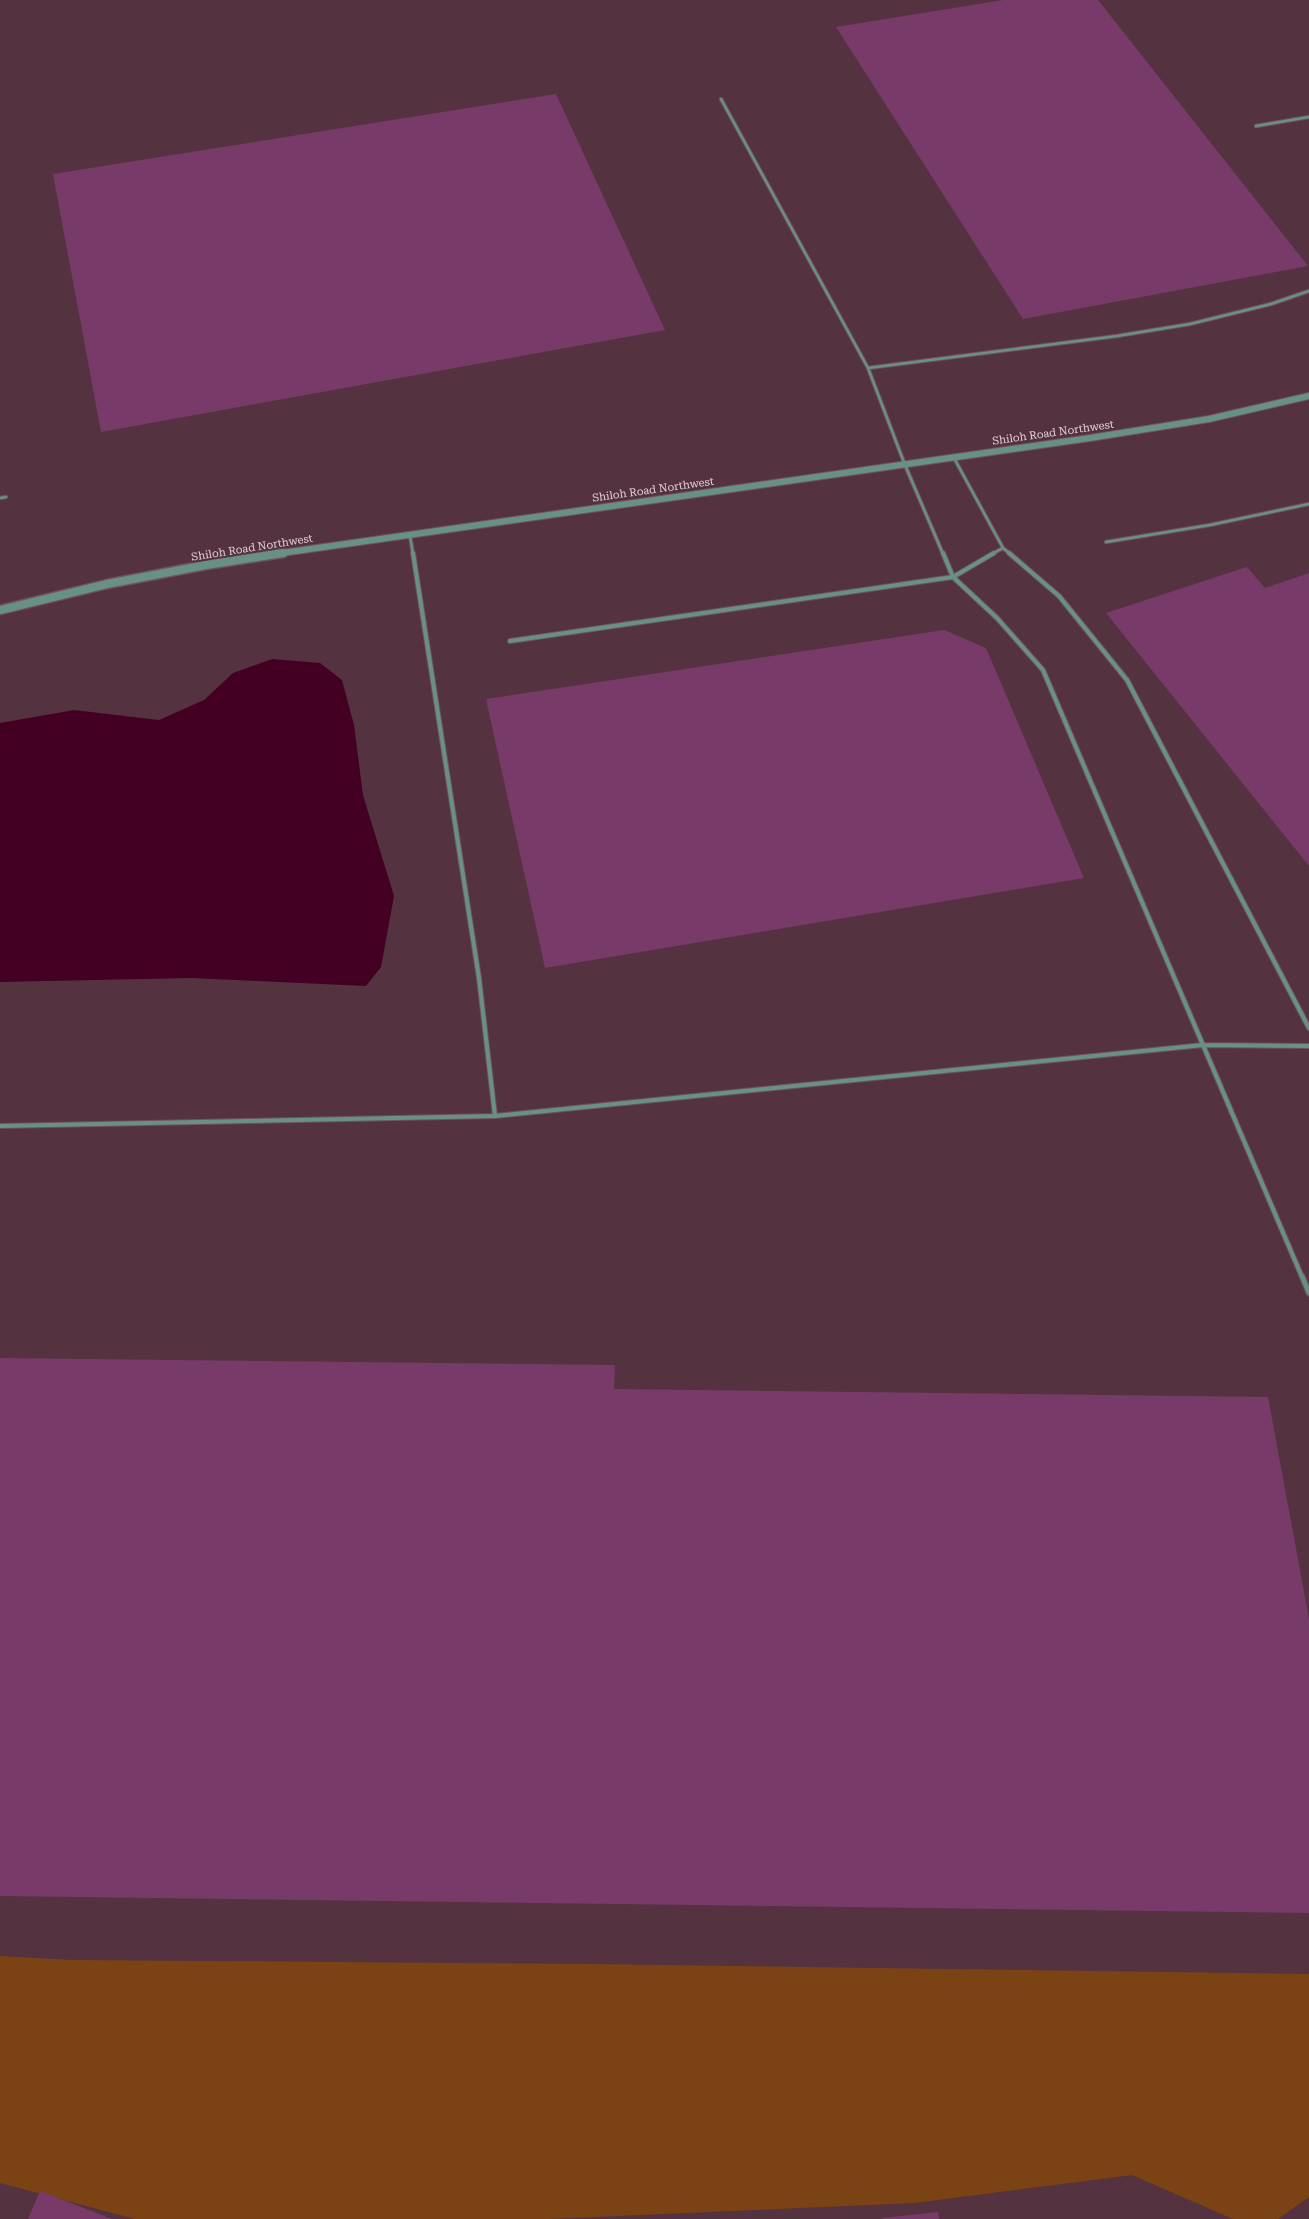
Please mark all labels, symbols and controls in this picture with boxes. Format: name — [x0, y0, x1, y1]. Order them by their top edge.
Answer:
street label: Shiloh Road Northwest — [991, 418, 1115, 448]
street label: Shiloh Road Northwest — [591, 475, 715, 505]
street label: Shiloh Road Northwest — [190, 532, 314, 564]

